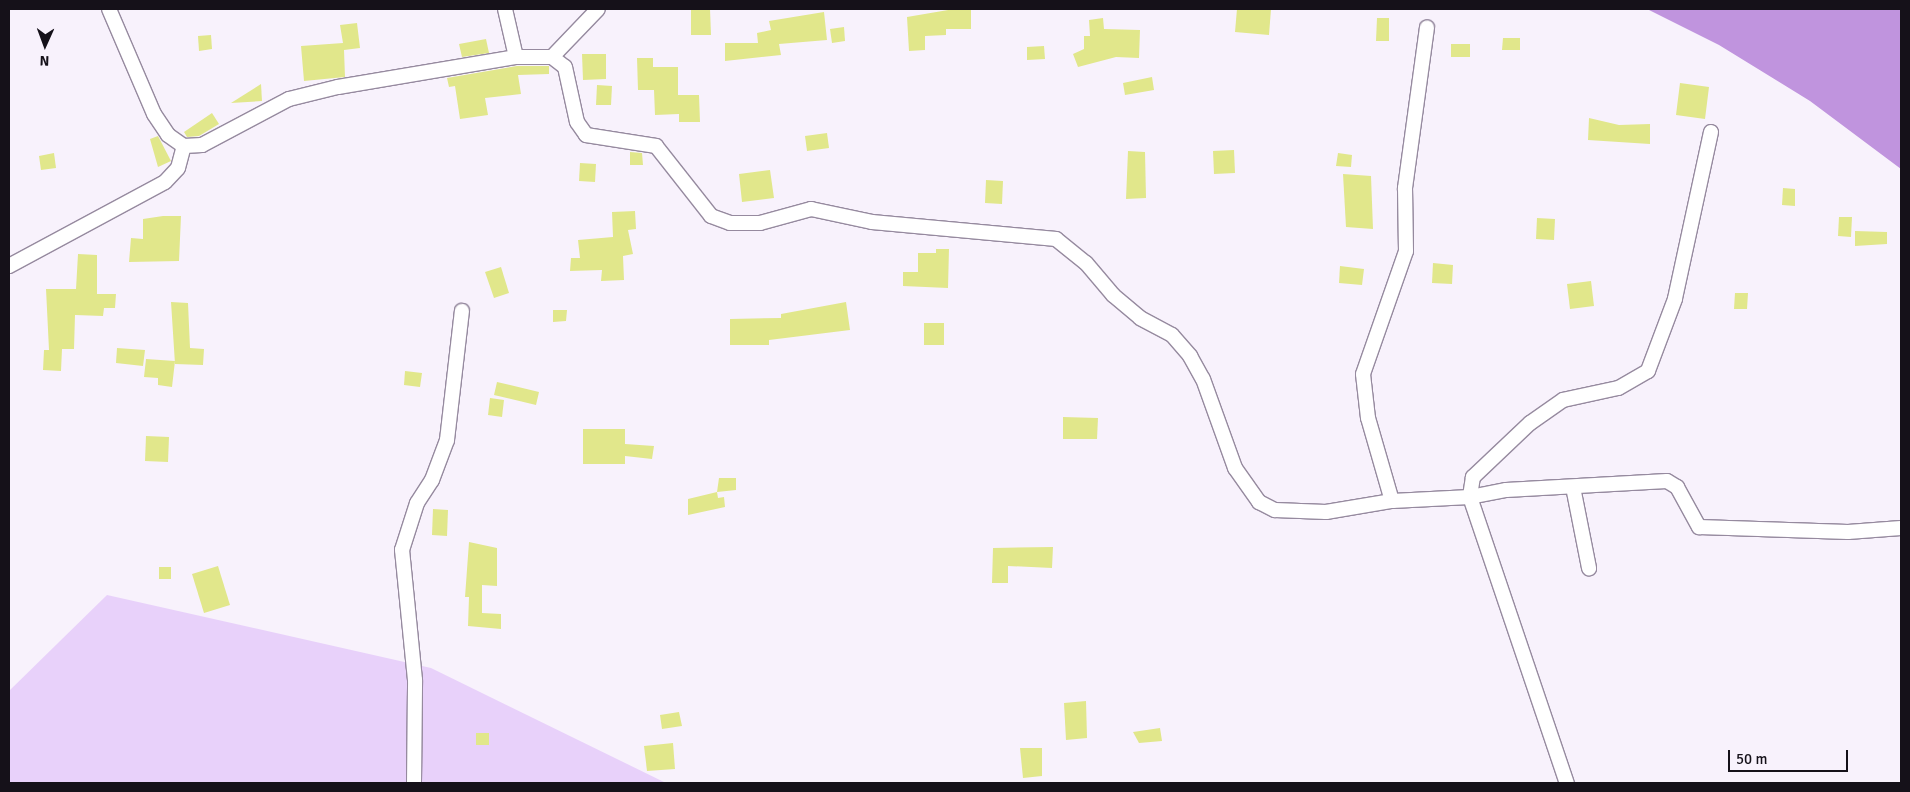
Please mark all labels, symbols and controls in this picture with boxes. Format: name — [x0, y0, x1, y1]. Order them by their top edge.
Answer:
north arrow — [20, 20, 70, 70]
text: N — [39, 52, 50, 69]
scale bar — [1730, 740, 1850, 772]
text: 50 m — [1736, 750, 1767, 768]

